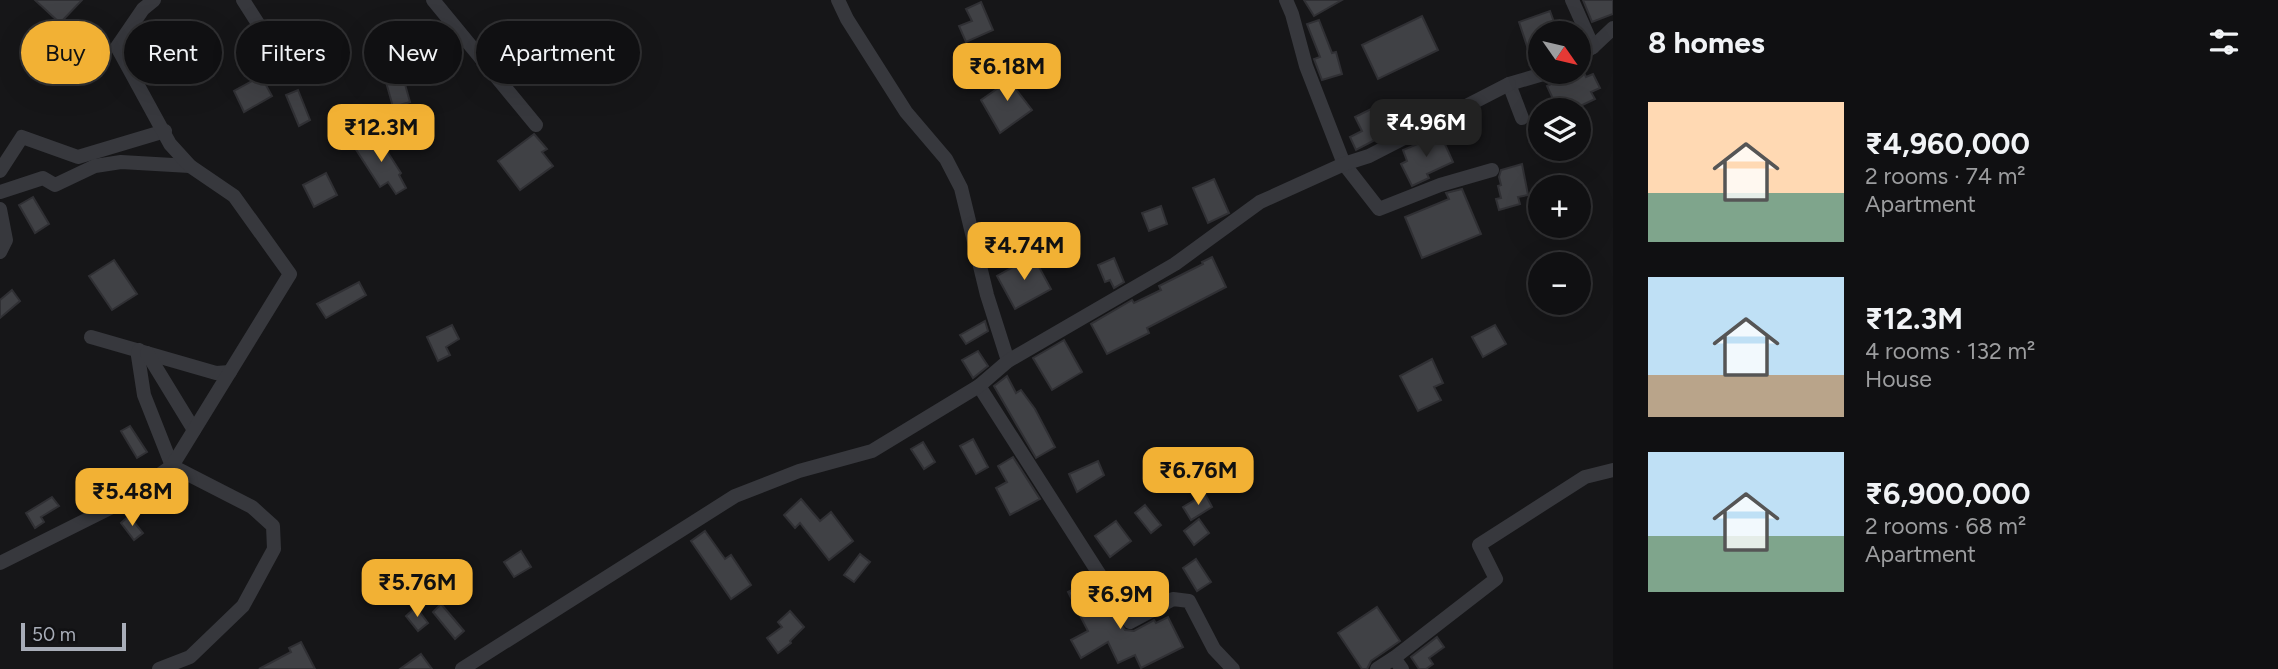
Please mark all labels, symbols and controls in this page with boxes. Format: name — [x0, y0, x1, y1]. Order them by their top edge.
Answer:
chip: Buy — [21, 21, 110, 84]
chip: Rent — [124, 21, 222, 84]
chip: Filters — [236, 21, 350, 84]
chip: New — [364, 21, 462, 84]
chip: Apartment — [476, 21, 640, 84]
north arrow — [1528, 21, 1591, 84]
map controls — [1528, 21, 1591, 315]
icon: filters — [2205, 23, 2243, 61]
text: 8 homes — [1648, 24, 1765, 61]
pin: ₹6.18M — [950, 43, 1064, 103]
text: ₹6.18M — [969, 52, 1045, 80]
button: layers — [1528, 98, 1591, 161]
pin: ₹4.96M — [1369, 100, 1483, 159]
pin: ₹12.3M — [324, 104, 438, 164]
text: ₹4.96M — [1386, 108, 1466, 136]
text: ₹12.3M — [343, 113, 419, 141]
text: ₹4,960,000 — [1865, 125, 2030, 162]
icon: home — [1704, 130, 1788, 214]
text: 2 rooms · 74 m² — [1865, 162, 2026, 190]
button: + — [1528, 175, 1591, 238]
text: Apartment — [1865, 190, 1976, 218]
pin: ₹4.74M — [967, 222, 1081, 282]
text: ₹4.74M — [983, 231, 1065, 259]
button: − — [1528, 252, 1591, 315]
text: ₹12.3M — [1865, 300, 1963, 337]
icon: home — [1704, 305, 1788, 389]
text: 4 rooms · 132 m² — [1865, 337, 2035, 365]
text: House — [1865, 365, 1932, 393]
pin: ₹6.76M — [1141, 448, 1255, 507]
text: ₹6.76M — [1159, 456, 1237, 484]
pin: ₹5.48M — [75, 468, 189, 528]
text: ₹6,900,000 — [1865, 475, 2030, 512]
text: ₹5.48M — [91, 477, 173, 505]
icon: home — [1704, 480, 1788, 564]
text: 2 rooms · 68 m² — [1865, 512, 2026, 540]
text: Apartment — [1865, 540, 1976, 568]
pin: ₹5.76M — [360, 560, 474, 619]
text: ₹5.76M — [378, 568, 456, 596]
pin: ₹6.9M — [1071, 572, 1169, 631]
text: ₹6.9M — [1087, 580, 1153, 608]
scale bar — [21, 620, 126, 652]
text: 50 m — [32, 623, 76, 646]

